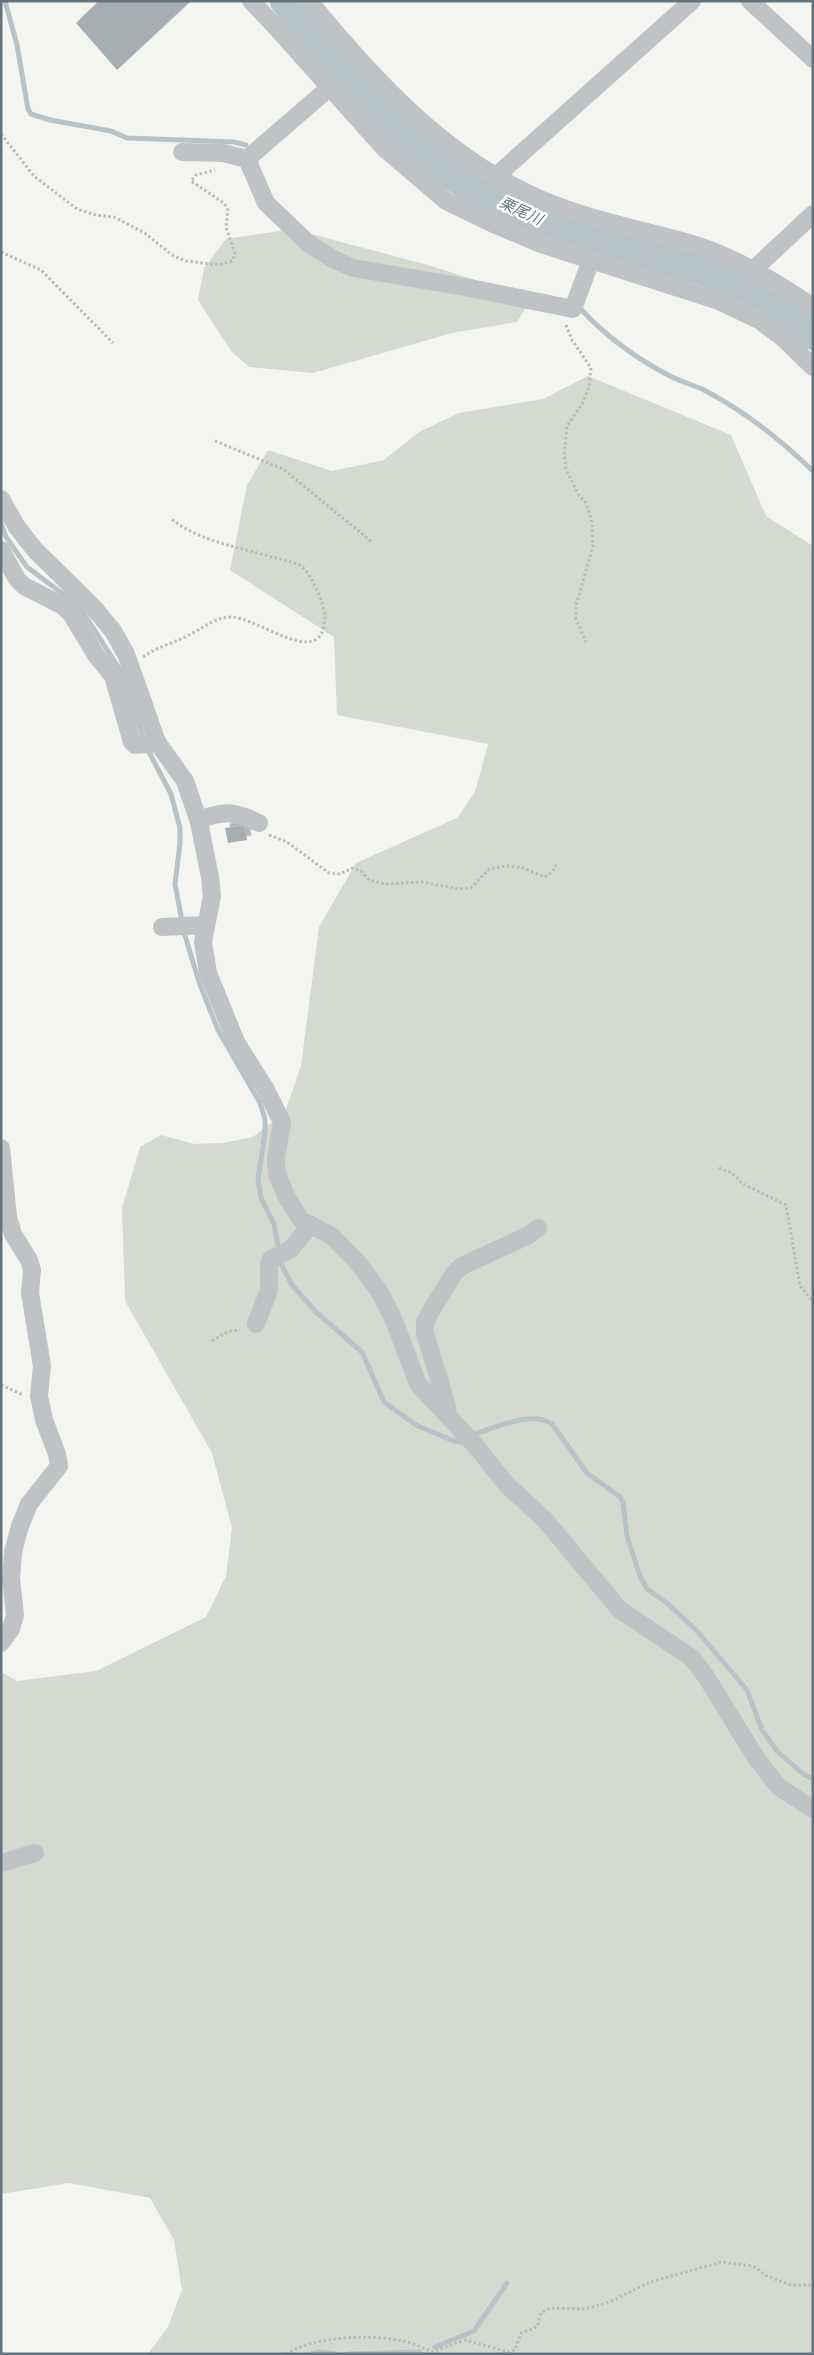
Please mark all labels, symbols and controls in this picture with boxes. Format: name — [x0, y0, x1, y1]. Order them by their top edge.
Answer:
water label: 栗尾川 — [497, 193, 547, 230]

